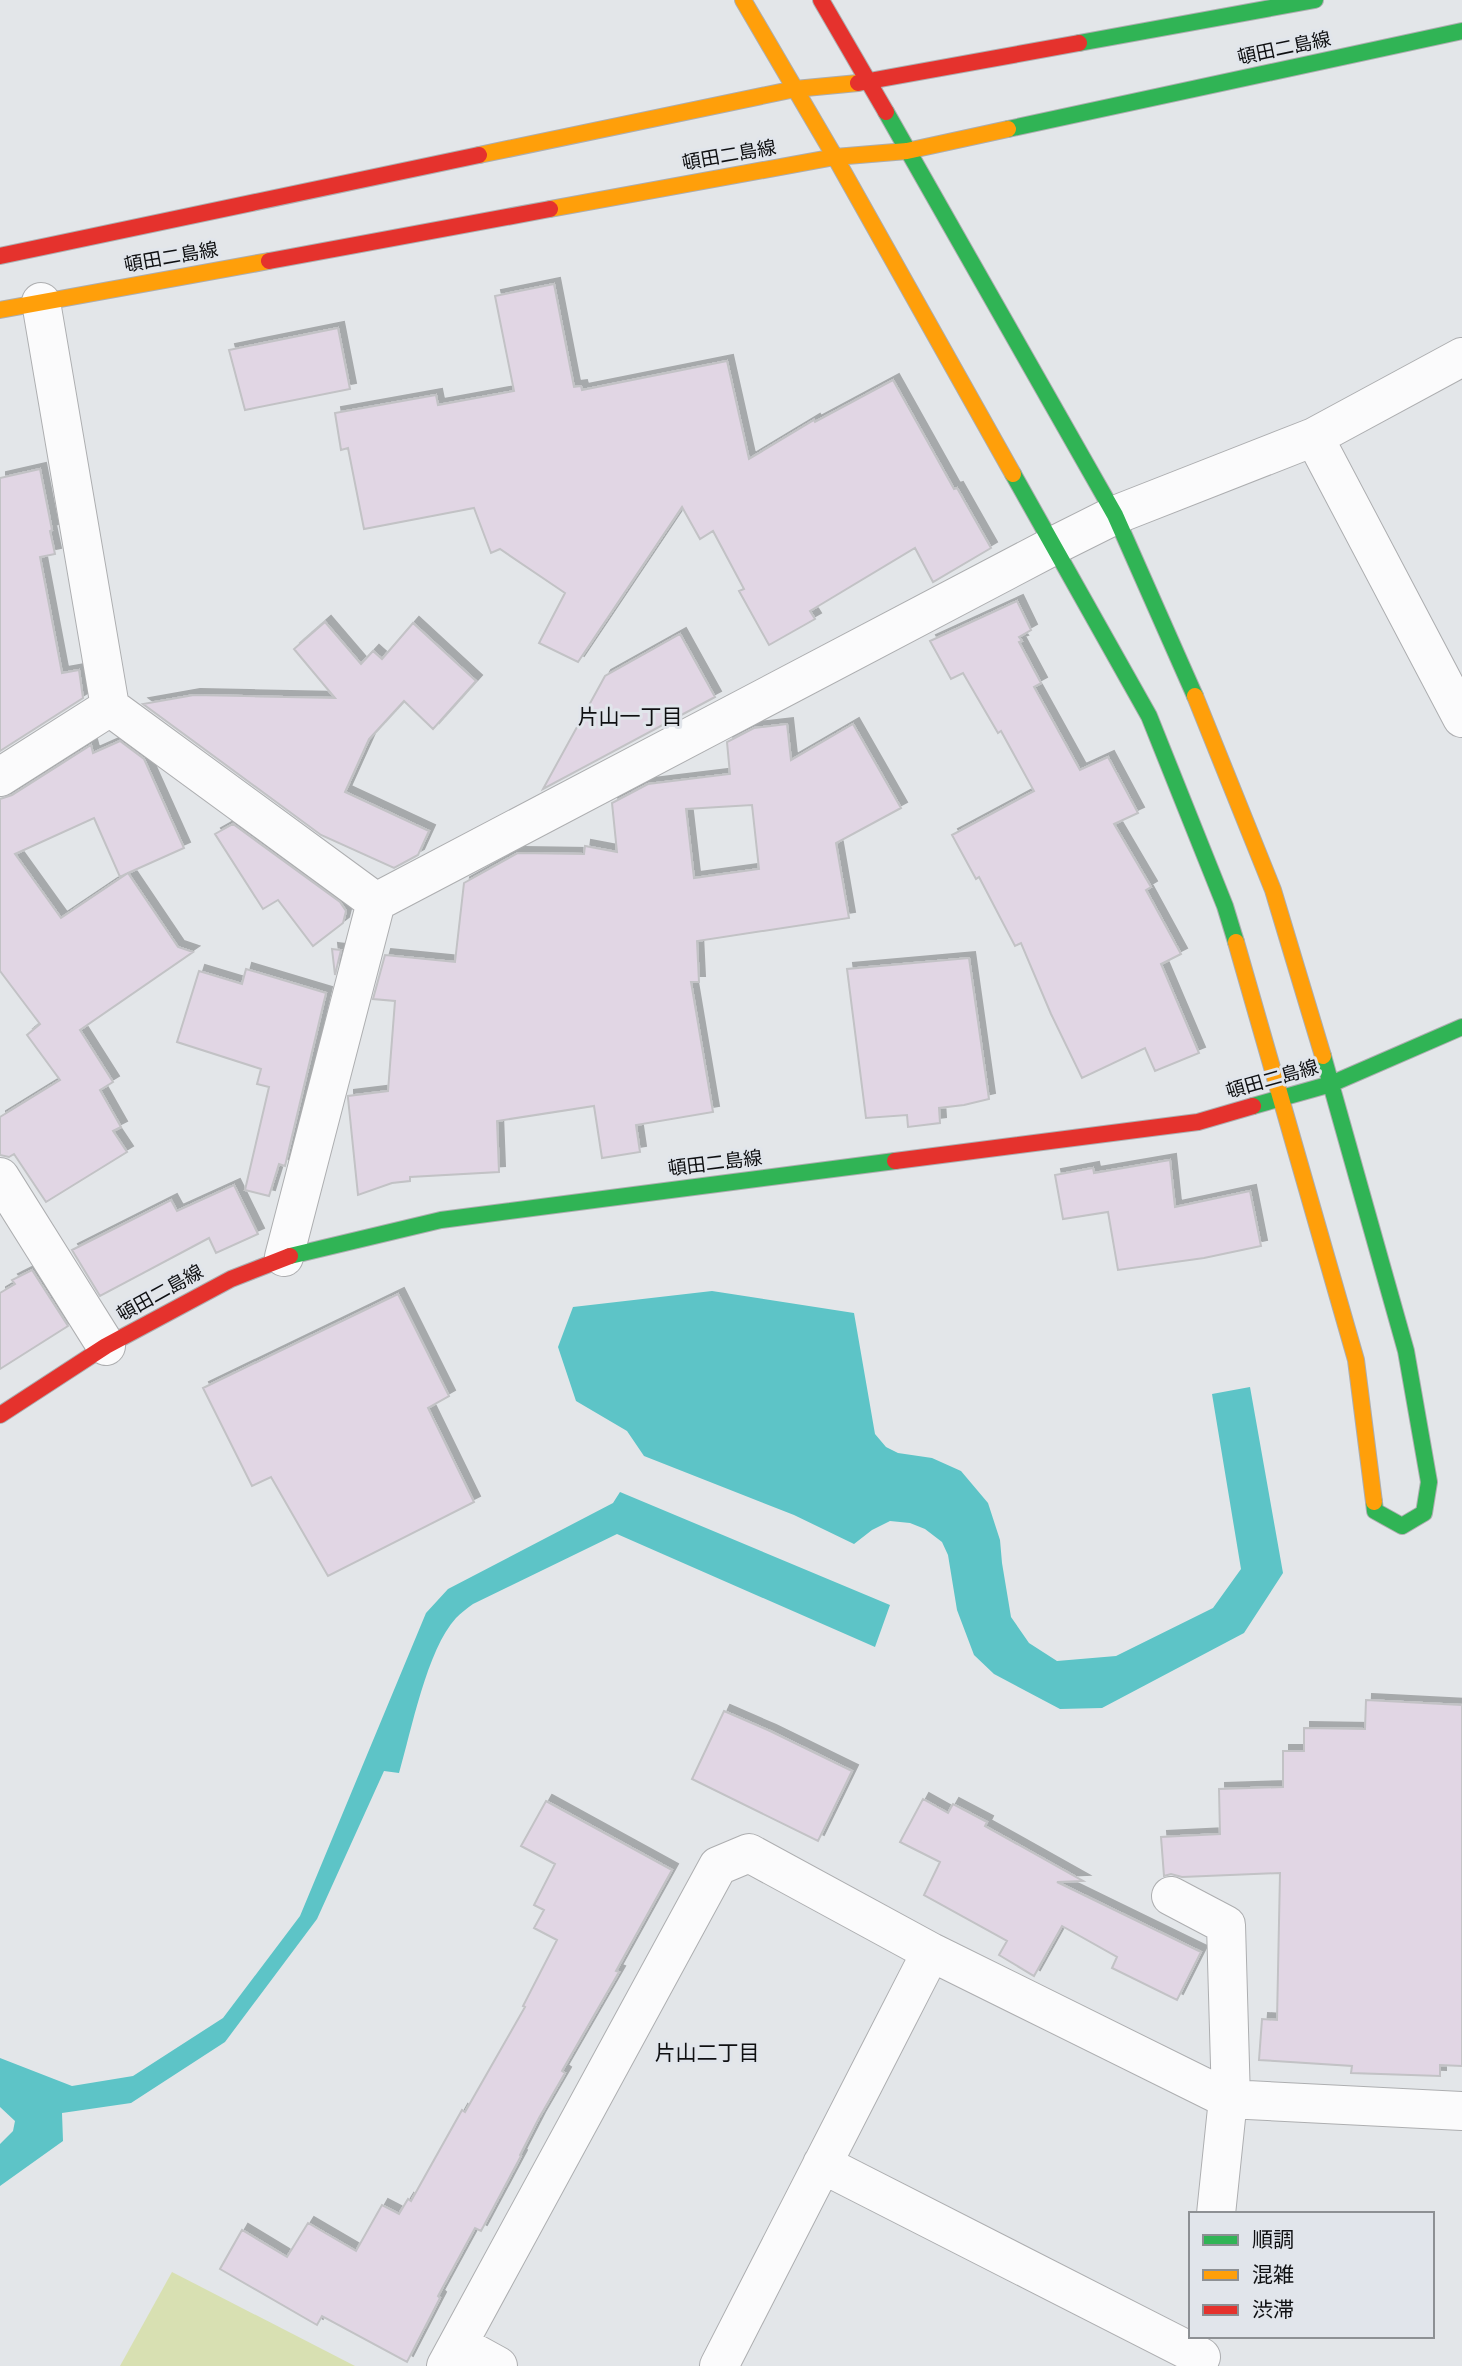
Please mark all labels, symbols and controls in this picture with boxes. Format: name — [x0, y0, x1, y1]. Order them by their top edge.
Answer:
street label: 頓田二島線 — [1235, 27, 1333, 69]
street label: 頓田二島線 — [680, 135, 778, 175]
street label: 頓田二島線 — [122, 237, 220, 277]
district label: 片山一丁目 — [578, 704, 683, 729]
street label: 頓田二島線 — [1223, 1055, 1321, 1103]
street label: 頓田二島線 — [666, 1146, 764, 1180]
street label: 頓田二島線 — [113, 1260, 207, 1326]
district label: 片山二丁目 — [655, 2040, 760, 2065]
legend — [1189, 2212, 1434, 2338]
text: 順調 — [1252, 2227, 1294, 2252]
text: 混雑 — [1252, 2262, 1294, 2287]
text: 渋滞 — [1252, 2297, 1294, 2322]

